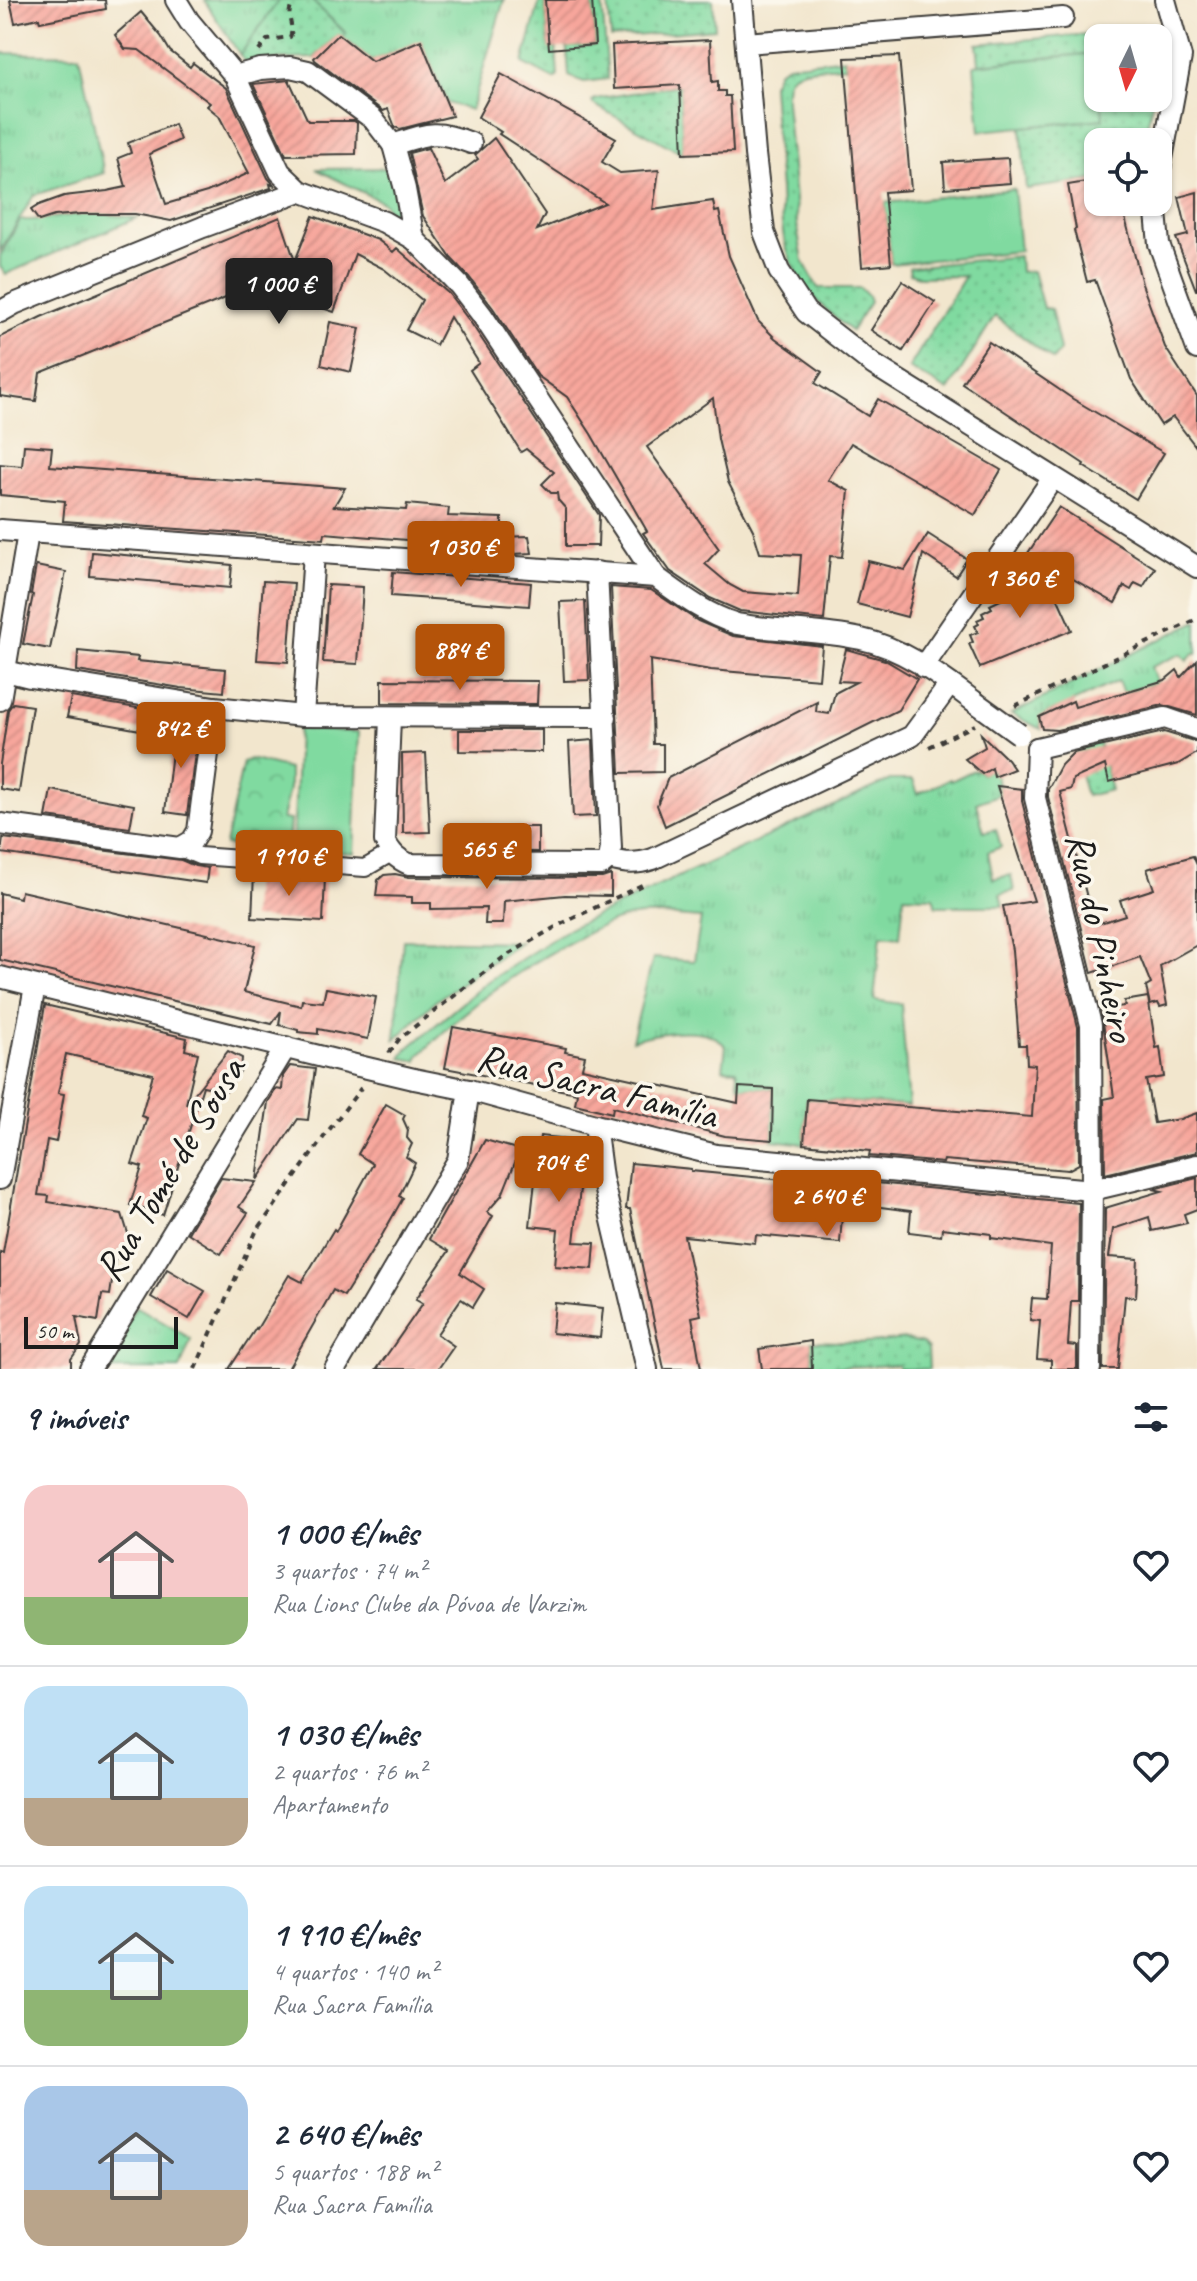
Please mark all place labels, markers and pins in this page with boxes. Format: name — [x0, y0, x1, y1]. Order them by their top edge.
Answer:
pin: 1 000 € — [205, 258, 353, 326]
pin: 1 030 € — [387, 521, 535, 589]
pin: 1 360 € — [946, 552, 1094, 620]
pin: 884 € — [404, 624, 516, 692]
pin: 842 € — [125, 702, 237, 770]
pin: 565 € — [431, 823, 543, 891]
pin: 1 910 € — [215, 830, 363, 898]
pin: 704 € — [503, 1136, 615, 1204]
pin: 2 640 € — [753, 1170, 901, 1238]

